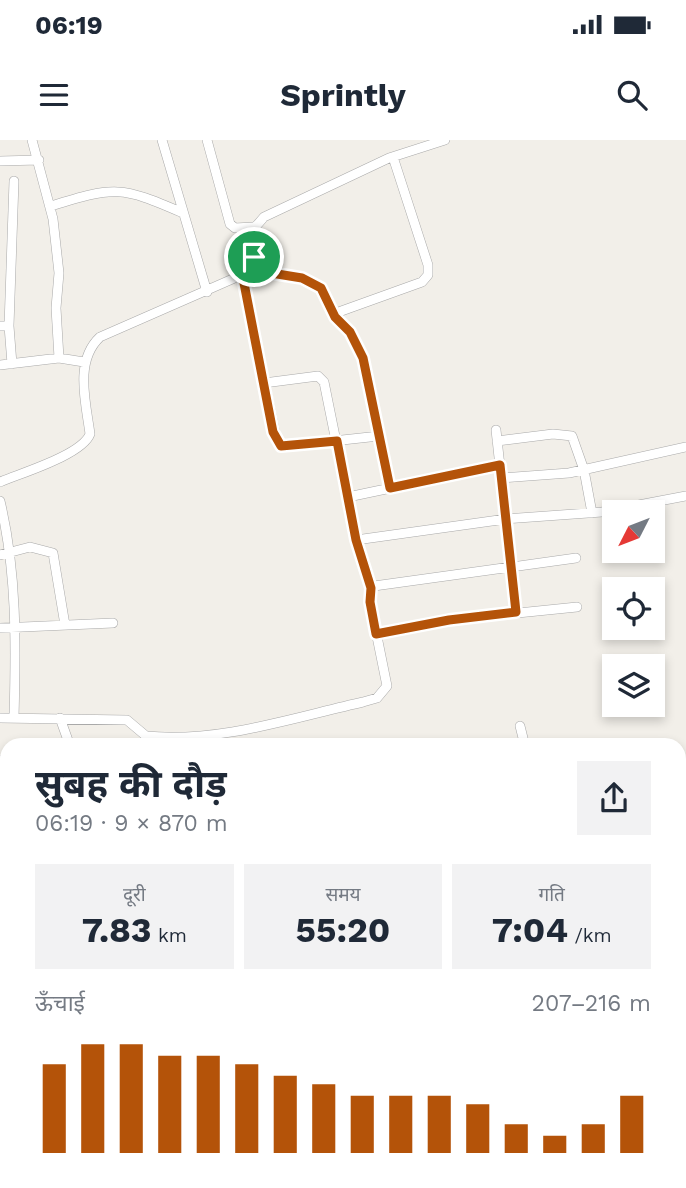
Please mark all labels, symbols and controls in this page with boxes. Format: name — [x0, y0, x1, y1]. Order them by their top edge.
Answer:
text: 06:19 — [35, 10, 103, 40]
icon: menu — [35, 76, 73, 114]
text: Sprintly — [280, 76, 406, 114]
icon: search — [613, 76, 651, 114]
pin — [224, 227, 284, 287]
icon: arrive — [235, 238, 273, 276]
north arrow — [602, 500, 665, 564]
map controls — [602, 500, 665, 717]
button: locate — [602, 577, 665, 640]
button: layers — [602, 654, 665, 717]
button: share — [577, 761, 651, 835]
text: सुबह की दौड़ — [35, 762, 227, 806]
text: 06:19 · 9 × 870 m — [35, 810, 228, 837]
text: दूरी — [123, 883, 146, 906]
text: समय — [325, 883, 361, 906]
text: गति — [538, 883, 565, 906]
text: 7.83 — [82, 909, 151, 951]
text: 55:20 — [296, 909, 390, 951]
text: 7:04 — [492, 909, 568, 951]
text: km — [151, 924, 187, 947]
text: /km — [568, 924, 612, 947]
text: ऊँचाई — [35, 990, 85, 1017]
text: 207–216 m — [532, 990, 651, 1017]

